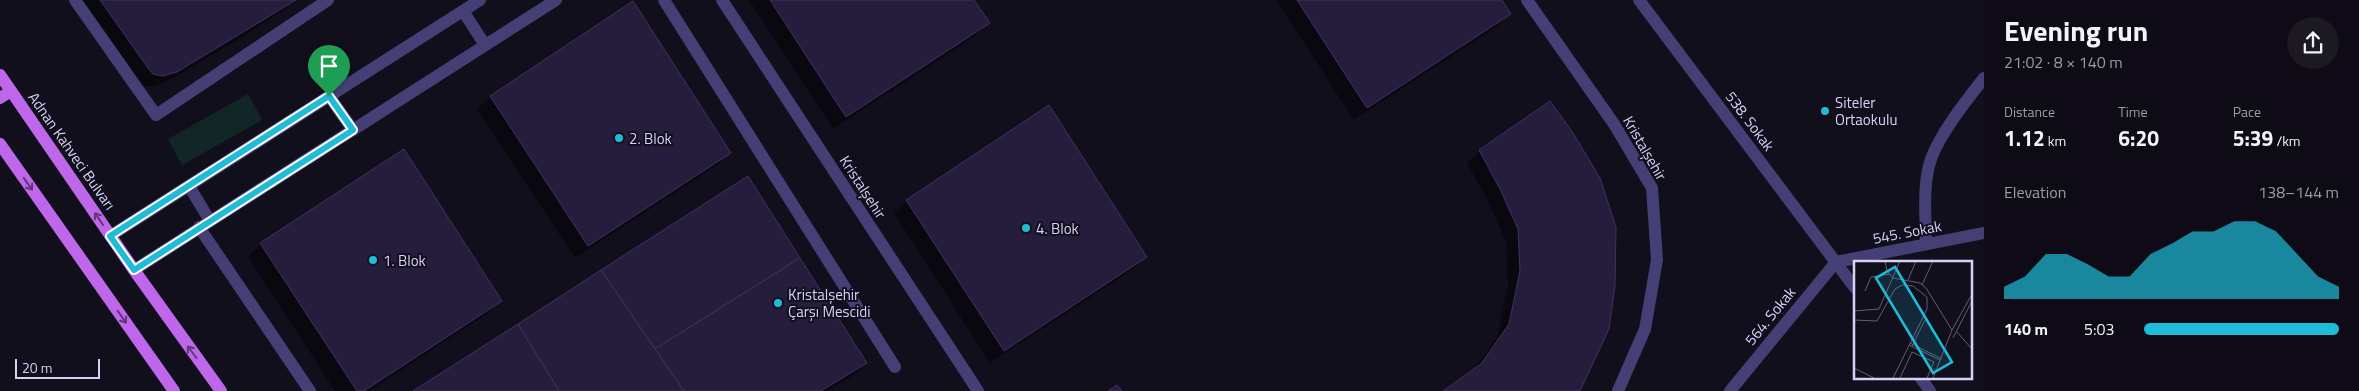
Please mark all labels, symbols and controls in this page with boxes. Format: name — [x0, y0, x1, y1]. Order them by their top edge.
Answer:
text: Evening run — [2004, 9, 2148, 52]
button: share — [2287, 17, 2339, 69]
pin — [308, 45, 350, 96]
text: 21:02 · 8 × 140 m — [2004, 50, 2123, 74]
icon: arrive — [315, 52, 343, 80]
street label: 538. Sokak — [1720, 86, 1780, 156]
street label: Adnan Kahveci Bulvarı — [23, 87, 121, 215]
place label: Siteler Ortaokulu — [1835, 91, 1897, 131]
text: Distance — [2004, 101, 2055, 122]
text: Time — [2118, 101, 2148, 122]
text: Pace — [2233, 101, 2261, 122]
marker: Siteler Ortaokulu — [1819, 105, 1831, 117]
street label: Kristalşehir — [1617, 111, 1673, 185]
text: 1.12 — [2004, 122, 2045, 154]
text: 6:20 — [2118, 122, 2159, 154]
text: 5:39 — [2233, 122, 2273, 154]
place label: 2. Blok — [629, 127, 672, 150]
text: km — [2045, 130, 2066, 151]
text: /km — [2273, 130, 2301, 151]
marker: 2. Blok — [613, 132, 625, 144]
street label: Kristalşehir — [834, 151, 892, 223]
one-way arrow — [23, 177, 33, 191]
text: Elevation — [2004, 180, 2066, 204]
text: 138–144 m — [2258, 180, 2339, 204]
one-way arrow — [94, 212, 104, 226]
street label: 545. Sokak — [1871, 214, 1943, 250]
place label: 4. Blok — [1036, 217, 1079, 240]
marker: 4. Blok — [1020, 222, 1032, 234]
place label: 1. Blok — [383, 249, 426, 272]
marker: 1. Blok — [367, 254, 379, 266]
inset map — [1854, 261, 1972, 378]
street label: 564. Sokak — [1739, 282, 1801, 350]
place label: Kristalşehir Çarşı Mescidi — [788, 283, 871, 323]
marker: Kristalşehir Çarşı Mescidi — [772, 297, 784, 309]
one-way arrow — [117, 310, 127, 324]
text: 140 m — [2004, 317, 2048, 341]
text: 5:03 — [2084, 317, 2114, 341]
one-way arrow — [187, 345, 197, 359]
scale bar — [15, 356, 100, 379]
text: 20 m — [22, 357, 52, 378]

